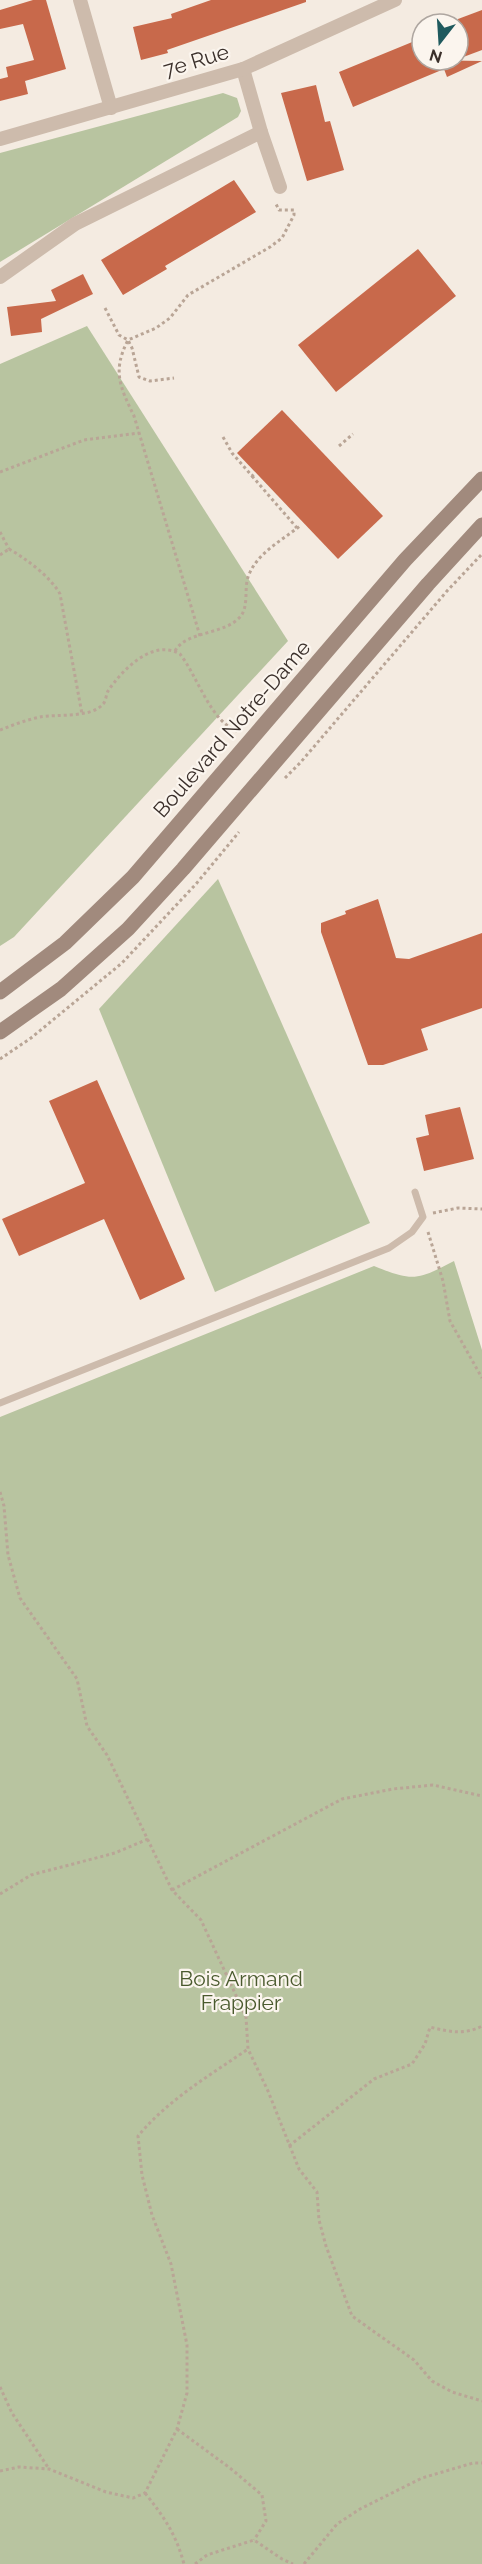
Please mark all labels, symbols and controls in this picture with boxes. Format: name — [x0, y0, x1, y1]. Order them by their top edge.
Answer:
north arrow — [410, 12, 470, 72]
street label: 7e Rue — [160, 39, 232, 82]
text: N — [427, 45, 444, 67]
street label: Boulevard Notre-Dame — [148, 635, 315, 822]
park label: Bois Armand Frappier — [179, 1966, 303, 2015]

